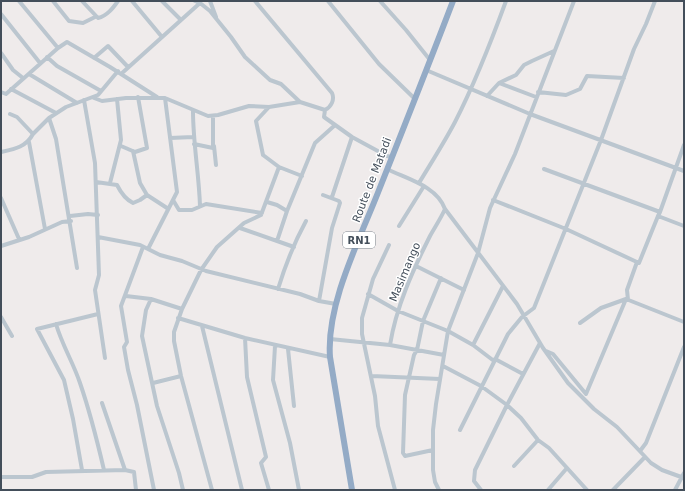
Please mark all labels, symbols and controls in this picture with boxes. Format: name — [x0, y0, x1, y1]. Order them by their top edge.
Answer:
street label: Route de Matadi — [350, 136, 394, 224]
road number: RN1 — [343, 232, 375, 248]
street label: Masimango — [387, 240, 423, 304]

